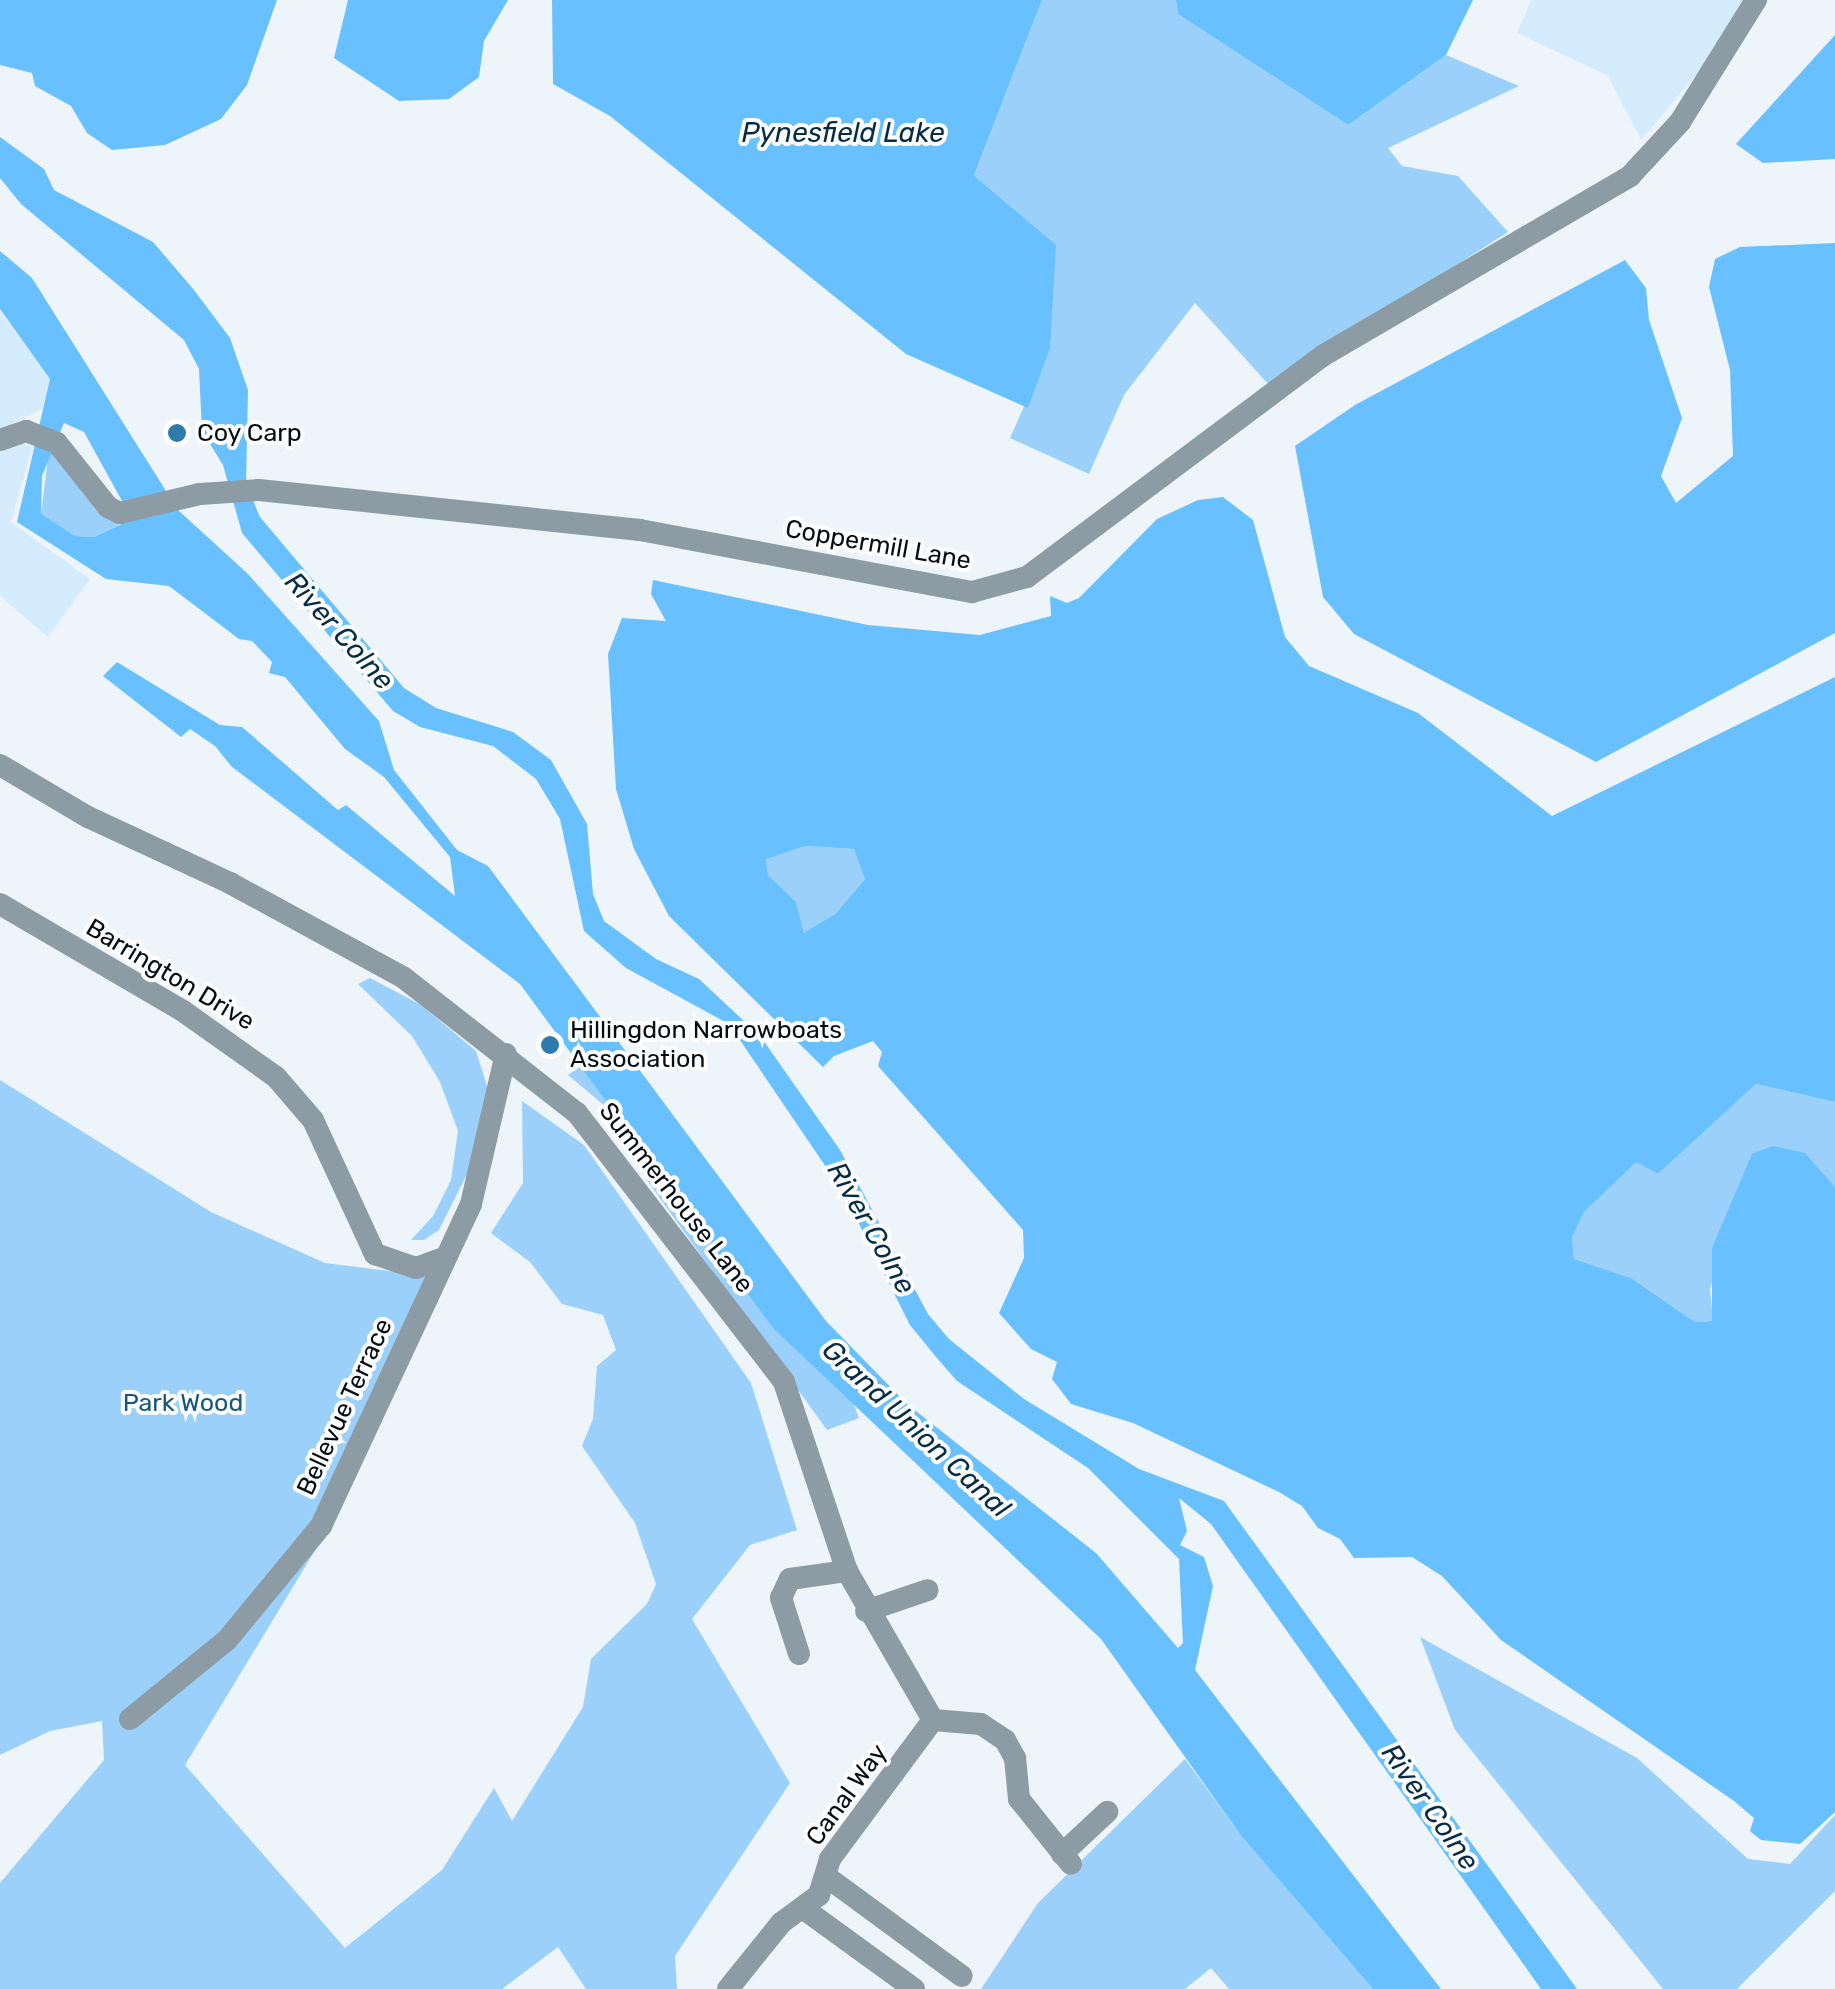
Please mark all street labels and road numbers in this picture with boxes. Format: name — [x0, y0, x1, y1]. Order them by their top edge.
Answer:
street label: Coppermill Lane — [783, 514, 973, 576]
street label: Barrington Drive — [80, 913, 260, 1037]
street label: Summerhouse Lane — [592, 1097, 760, 1299]
street label: Bellevue Terrace — [291, 1314, 399, 1500]
street label: Canal Way — [800, 1738, 894, 1852]

